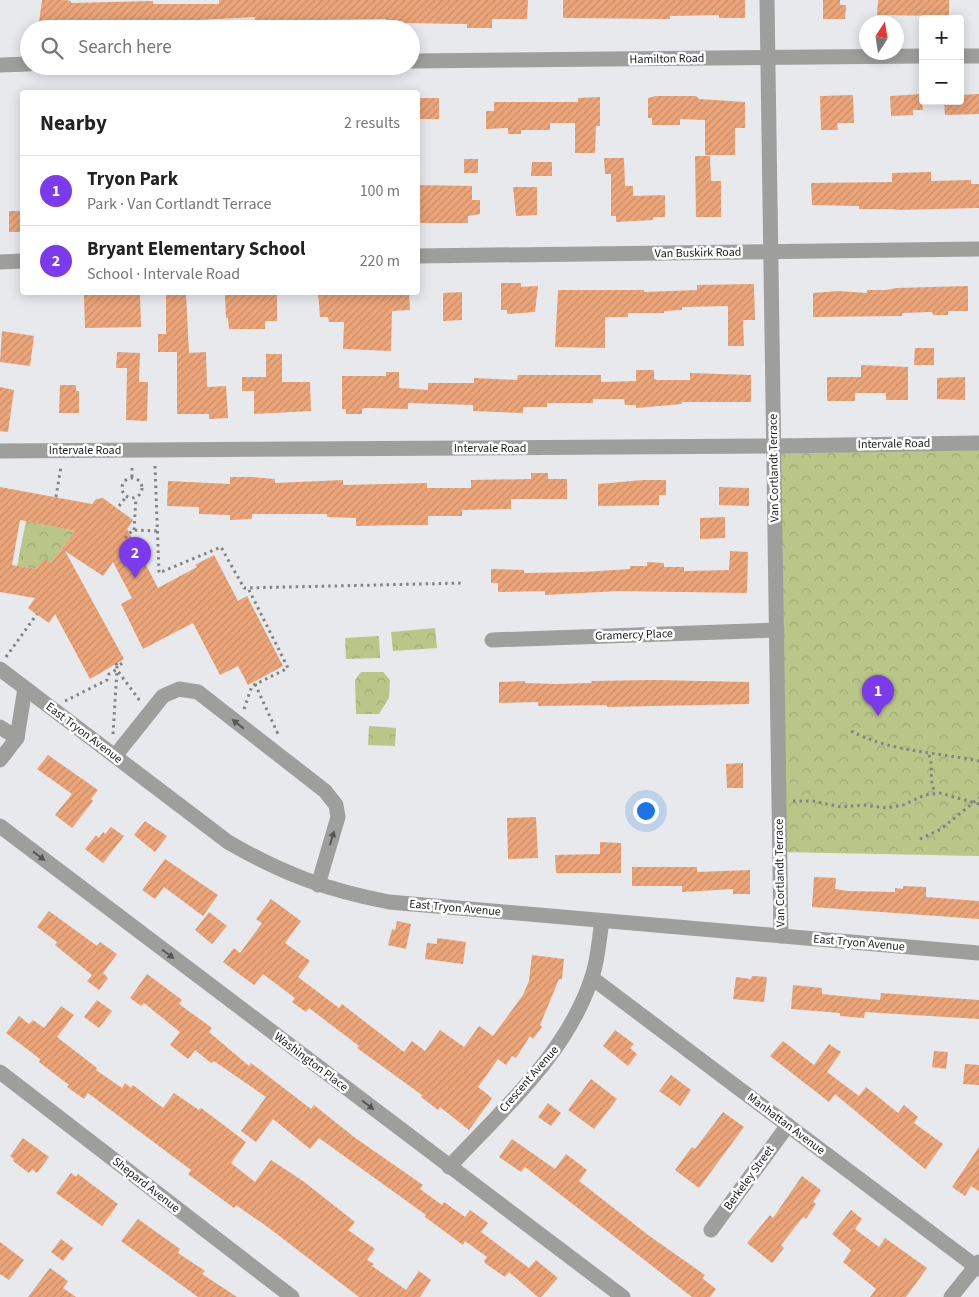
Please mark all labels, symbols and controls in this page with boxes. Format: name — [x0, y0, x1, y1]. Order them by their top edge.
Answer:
north arrow — [859, 15, 904, 60]
map controls — [919, 15, 964, 105]
button: + — [919, 15, 964, 60]
search box — [20, 20, 420, 75]
icon: search — [38, 34, 66, 62]
text: Search here — [78, 34, 172, 61]
street label: Hamilton Road — [629, 50, 705, 68]
button: − — [919, 60, 964, 105]
text: Nearby — [40, 108, 107, 138]
text: 2 results — [344, 112, 400, 134]
text: Tryon Park — [87, 166, 178, 193]
text: 1 — [52, 180, 60, 202]
text: 100 m — [360, 180, 400, 202]
text: Park · Van Cortlandt Terrace — [87, 193, 271, 215]
text: Bryant Elementary School — [87, 236, 305, 263]
street label: Van Buskirk Road — [655, 244, 741, 262]
text: 2 — [52, 250, 60, 272]
text: 220 m — [360, 250, 400, 272]
text: School · Intervale Road — [87, 263, 240, 285]
street label: Van Cortlandt Terrace — [765, 414, 783, 522]
street label: Intervale Road — [858, 435, 930, 453]
street label: Intervale Road — [454, 440, 526, 457]
street label: Intervale Road — [49, 442, 121, 459]
pin: 2 — [119, 537, 151, 578]
street label: Gramercy Place — [595, 625, 673, 645]
pin: 1 — [862, 675, 894, 716]
street label: East Tryon Avenue — [42, 699, 126, 767]
one-way arrow — [232, 718, 245, 729]
your location — [633, 798, 659, 824]
street label: Van Cortlandt Terrace — [771, 819, 789, 927]
one-way arrow — [328, 831, 336, 846]
one-way arrow — [32, 850, 45, 861]
street label: East Tryon Avenue — [408, 896, 502, 920]
street label: East Tryon Avenue — [812, 931, 906, 955]
one-way arrow — [161, 949, 175, 959]
street label: Washington Place — [270, 1028, 352, 1096]
street label: Crescent Avenue — [495, 1042, 563, 1116]
street label: Manhattan Avenue — [744, 1089, 828, 1159]
one-way arrow — [361, 1100, 375, 1110]
street label: Berkeley Street — [720, 1142, 778, 1214]
street label: Shepard Avenue — [109, 1153, 183, 1217]

